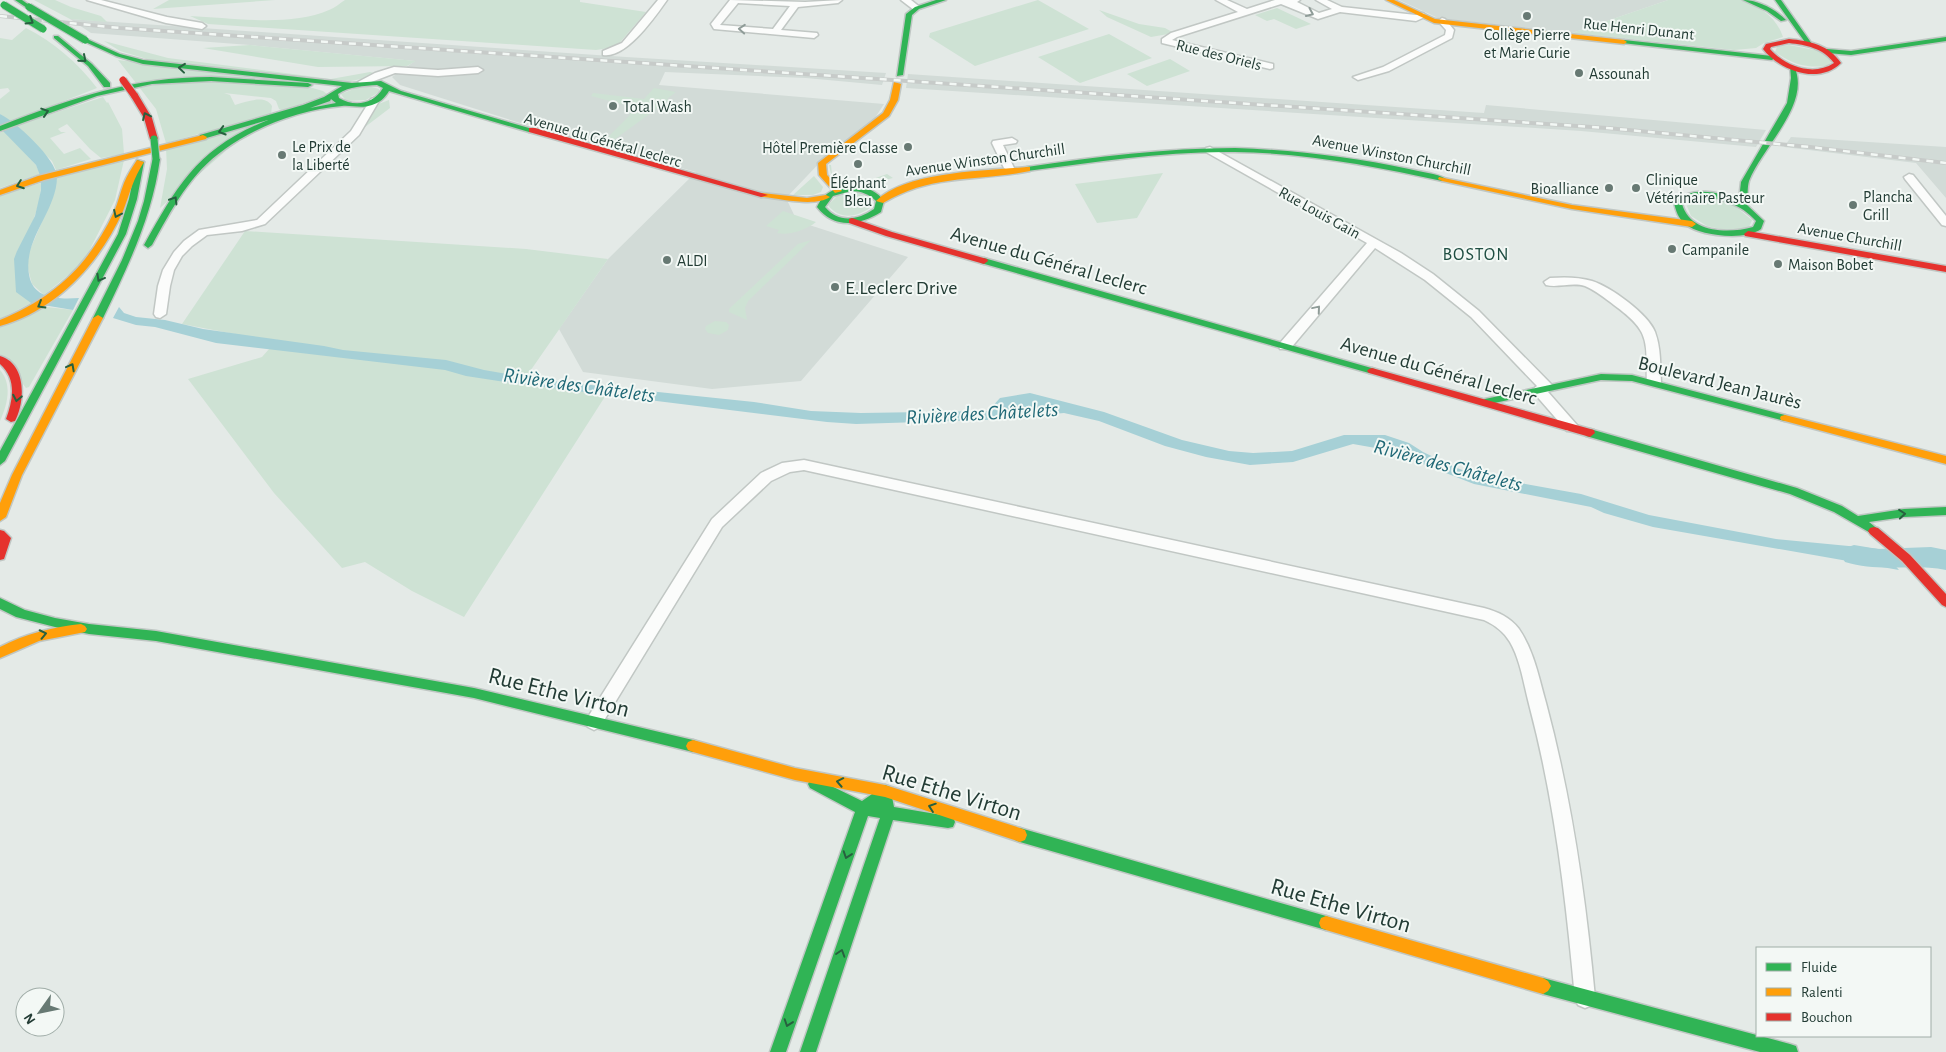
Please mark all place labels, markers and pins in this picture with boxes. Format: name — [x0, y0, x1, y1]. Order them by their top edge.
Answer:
marker: Collège Pierre et Marie Curie — [1521, 10, 1533, 22]
place label: Collège Pierre et Marie Curie — [1484, 27, 1570, 61]
place label: Assounah — [1589, 66, 1650, 82]
marker: Assounah — [1573, 67, 1585, 79]
place label: Total Wash — [623, 99, 692, 115]
marker: Total Wash — [607, 100, 619, 112]
place label: Le Prix de la Liberté — [292, 139, 351, 173]
place label: Hôtel Première Classe — [762, 140, 898, 156]
marker: Hôtel Première Classe — [902, 141, 914, 153]
marker: Le Prix de la Liberté — [276, 149, 288, 161]
marker: Éléphant Bleu — [852, 158, 864, 170]
place label: Clinique Vétérinaire Pasteur — [1646, 172, 1765, 206]
place label: Éléphant Bleu — [830, 173, 886, 209]
place label: Bioalliance — [1530, 181, 1599, 197]
marker: Bioalliance — [1603, 182, 1615, 194]
marker: Clinique Vétérinaire Pasteur — [1630, 182, 1642, 194]
place label: Plancha Grill — [1863, 189, 1913, 223]
marker: Plancha Grill — [1847, 199, 1859, 211]
place label: Campanile — [1682, 242, 1749, 258]
marker: Campanile — [1666, 243, 1678, 255]
place label: ALDI — [677, 253, 708, 269]
marker: ALDI — [661, 254, 673, 266]
place label: Maison Bobet — [1788, 257, 1873, 273]
marker: Maison Bobet — [1772, 258, 1784, 270]
place label: E.Leclerc Drive — [845, 278, 957, 298]
marker: E.Leclerc Drive — [829, 281, 841, 293]

